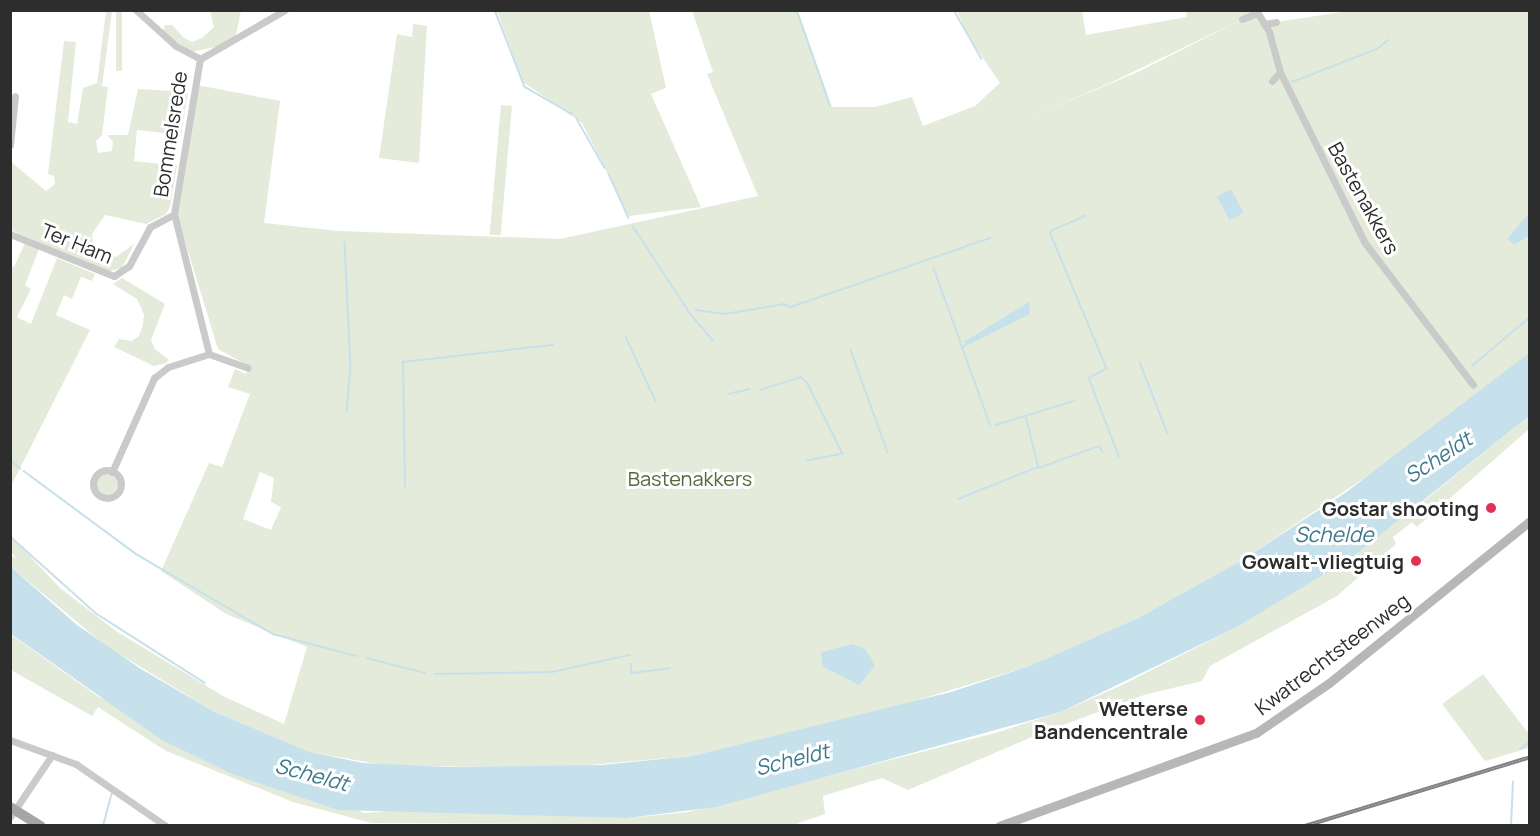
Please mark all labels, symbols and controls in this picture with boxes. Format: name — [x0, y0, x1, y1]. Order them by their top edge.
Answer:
street label: Bommelsrede — [148, 69, 192, 199]
street label: Bastenakkers — [1323, 138, 1405, 258]
street label: Ter Ham — [38, 218, 116, 268]
water label: Scheldt — [1400, 426, 1476, 488]
park label: Bastenakkers — [628, 466, 752, 490]
place label: Gostar shooting — [1322, 496, 1479, 520]
marker: Gostar shooting — [1484, 501, 1498, 515]
water label: Schelde — [1295, 521, 1373, 547]
place label: Gowalt-vliegtuig — [1242, 549, 1404, 573]
marker: Gowalt-vliegtuig — [1409, 554, 1423, 568]
street label: Kwatrechtsteenweg — [1250, 588, 1414, 720]
place label: Wetterse Bandencentrale — [1034, 696, 1188, 743]
marker: Wetterse Bandencentrale — [1193, 713, 1207, 727]
water label: Scheldt — [753, 738, 831, 780]
water label: Scheldt — [272, 752, 352, 796]

